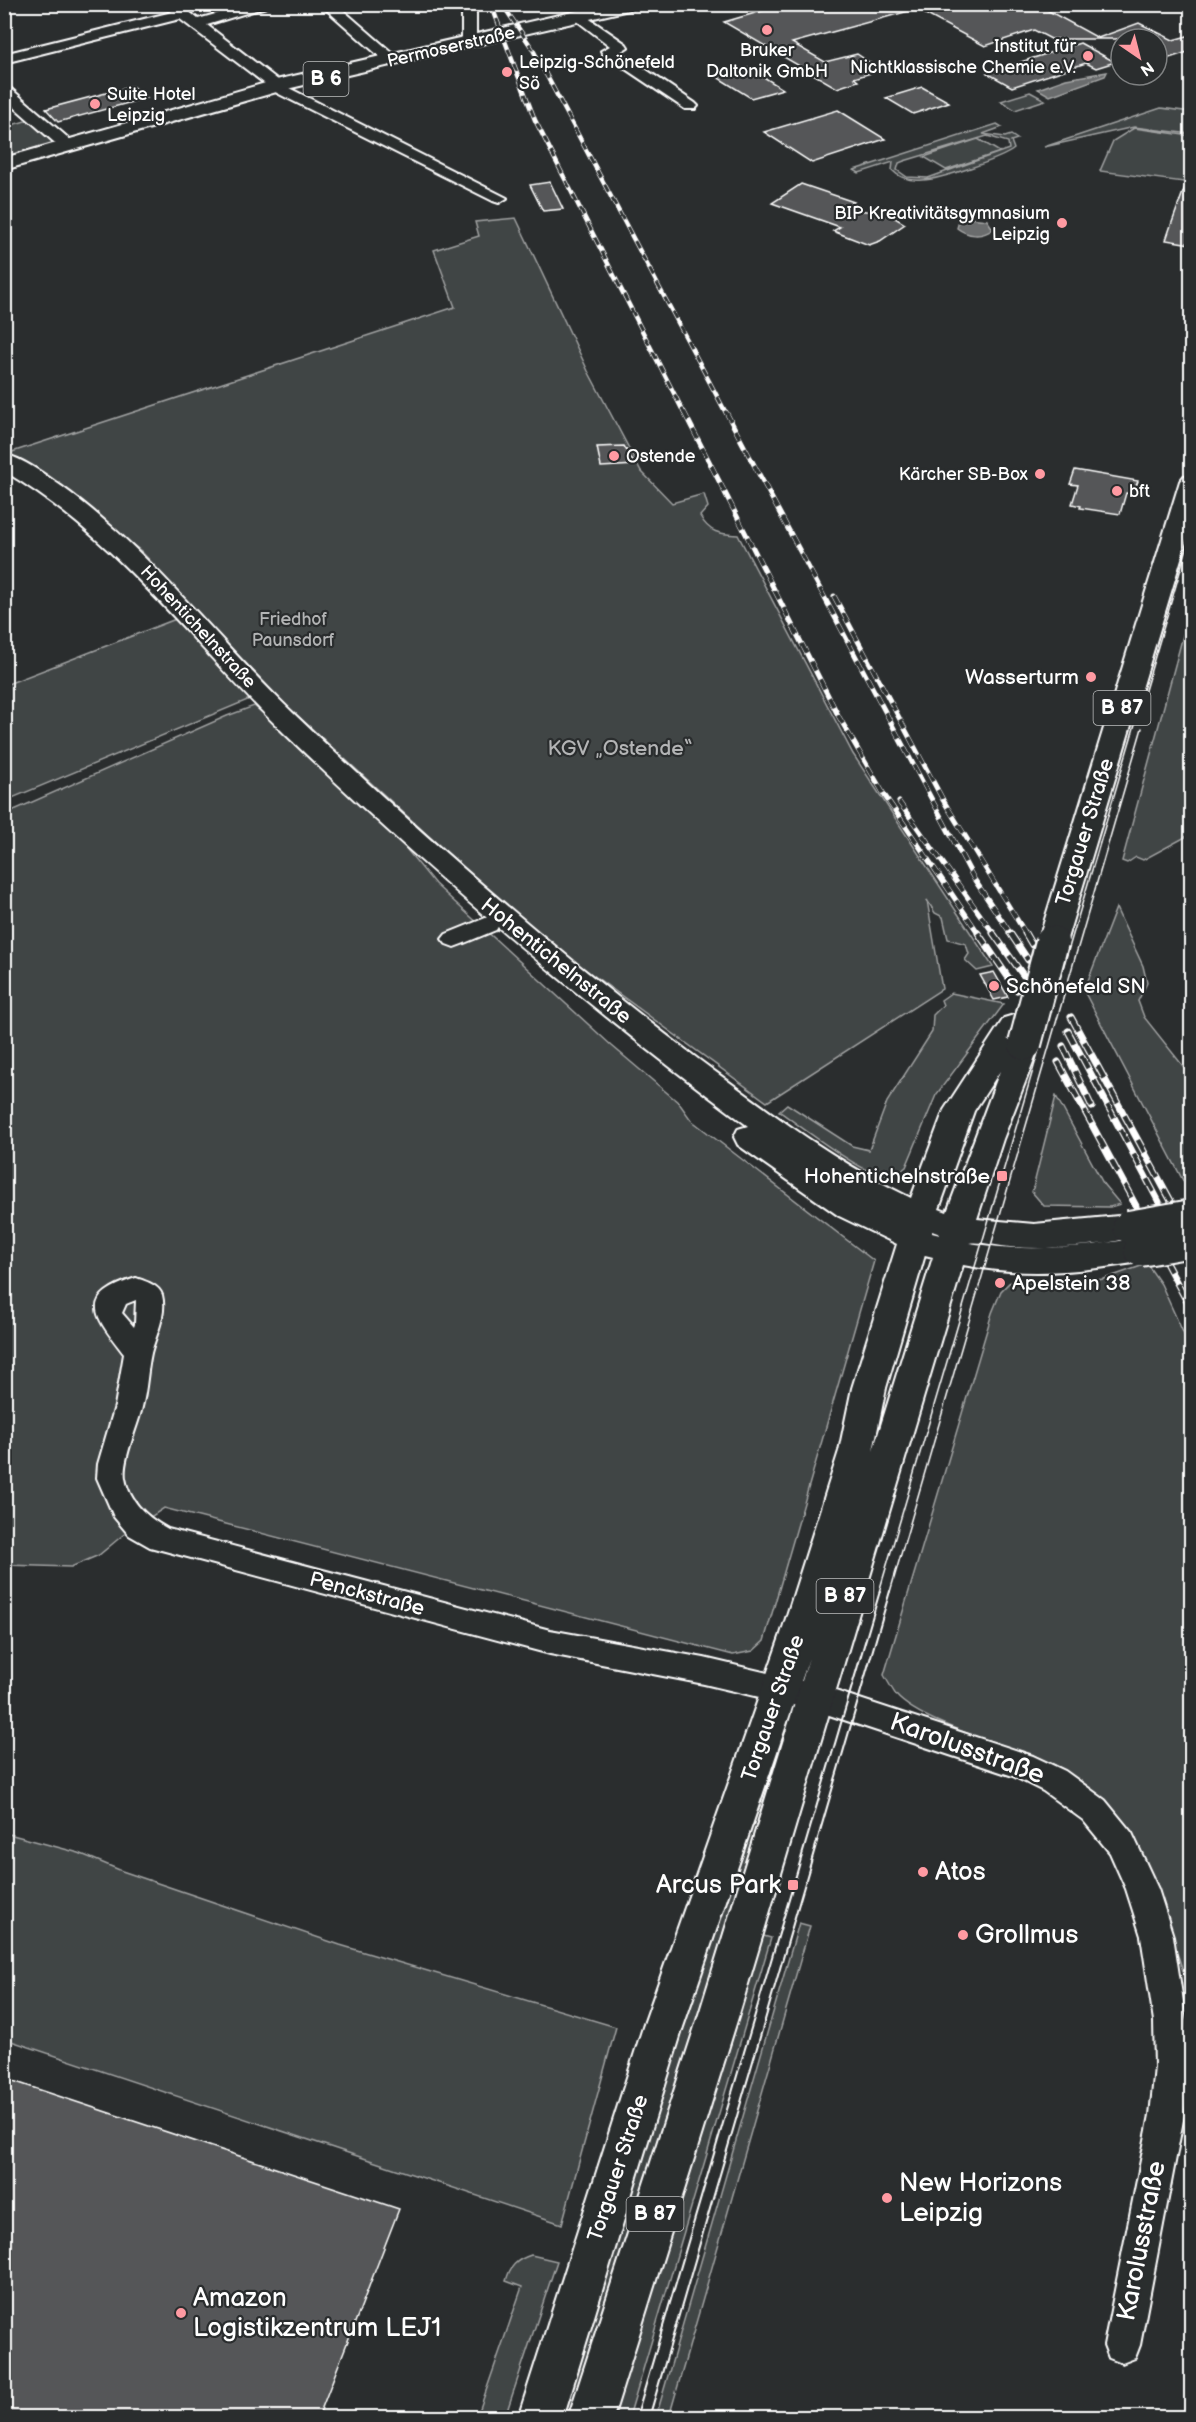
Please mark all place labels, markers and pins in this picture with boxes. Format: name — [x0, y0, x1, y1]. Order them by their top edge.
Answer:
marker: Bruker Daltonik GmbH — [760, 23, 774, 37]
place label: Institut für Nichtklassische Chemie e.V. — [850, 36, 1076, 78]
place label: Bruker Daltonik GmbH — [706, 40, 828, 82]
marker: Institut für Nichtklassische Chemie e.V. — [1081, 49, 1095, 63]
place label: Leipzig-Schönefeld Sö — [519, 52, 675, 94]
marker: Leipzig-Schönefeld Sö — [500, 65, 514, 79]
place label: Suite Hotel Leipzig — [107, 84, 196, 126]
marker: Suite Hotel Leipzig — [88, 97, 102, 111]
place label: BIP Kreativitätsgymnasium Leipzig — [834, 203, 1050, 245]
marker: BIP Kreativitätsgymnasium Leipzig — [1055, 216, 1069, 230]
place label: Ostende — [626, 446, 696, 467]
marker: Ostende — [607, 449, 621, 463]
place label: Kärcher SB-Box — [899, 464, 1029, 485]
marker: Kärcher SB-Box — [1033, 467, 1047, 481]
place label: bft — [1129, 481, 1151, 502]
marker: bft — [1110, 484, 1124, 498]
place label: Wasserturm — [965, 665, 1079, 690]
marker: Wasserturm — [1084, 670, 1098, 684]
place label: Schönefeld SN — [1006, 974, 1146, 999]
marker: Schönefeld SN — [987, 979, 1001, 993]
place label: Hohentichelnstraße — [804, 1164, 990, 1189]
marker: Hohentichelnstraße — [995, 1169, 1009, 1183]
place label: Apelstein 38 — [1012, 1271, 1130, 1296]
marker: Apelstein 38 — [993, 1276, 1007, 1290]
place label: Atos — [935, 1857, 986, 1888]
marker: Atos — [916, 1865, 930, 1879]
place label: Arcus Park — [656, 1870, 781, 1901]
marker: Arcus Park — [786, 1878, 800, 1892]
place label: Grollmus — [975, 1920, 1079, 1951]
marker: Grollmus — [956, 1928, 970, 1942]
place label: New Horizons Leipzig — [899, 2168, 1062, 2229]
marker: New Horizons Leipzig — [880, 2191, 894, 2205]
place label: Amazon Logistikzentrum LEJ1 — [193, 2283, 441, 2344]
marker: Amazon Logistikzentrum LEJ1 — [174, 2306, 188, 2320]

